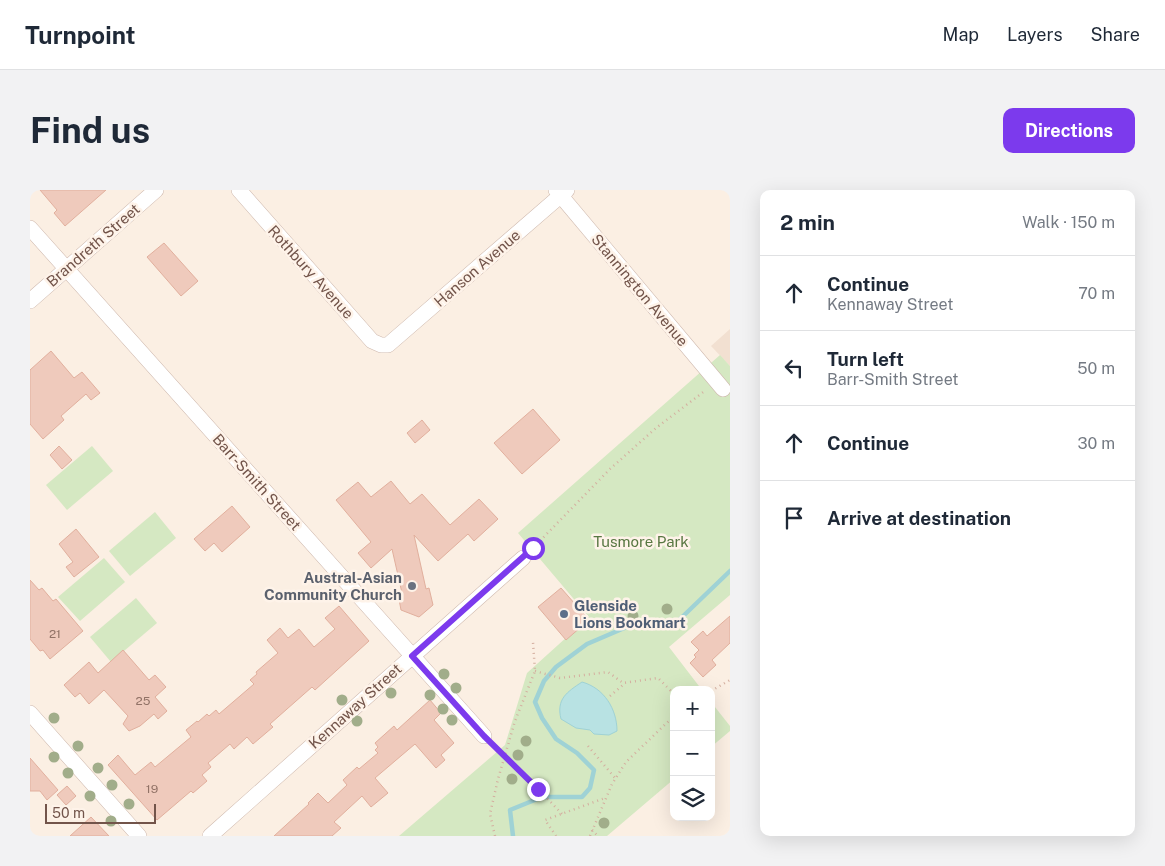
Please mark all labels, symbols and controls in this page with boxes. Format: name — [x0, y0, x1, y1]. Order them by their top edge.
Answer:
text: Turnpoint — [25, 21, 135, 49]
text: Map — [943, 24, 979, 45]
text: Layers — [1007, 24, 1063, 45]
text: Share — [1091, 24, 1140, 45]
button: Directions — [1003, 108, 1135, 153]
text: Find us — [30, 110, 150, 151]
street label: Brandreth Street — [43, 200, 143, 290]
text: 2 min — [780, 210, 835, 235]
text: Walk · 150 m — [1022, 213, 1115, 232]
street label: Rothbury Avenue — [265, 222, 357, 322]
street label: Hanson Avenue — [431, 226, 523, 310]
street label: Stannington Avenue — [588, 231, 692, 349]
text: Continue — [827, 273, 909, 295]
icon: ahead — [780, 279, 808, 307]
text: 70 m — [1078, 284, 1115, 303]
text: Kennaway Street — [827, 295, 954, 314]
text: Turn left — [827, 348, 904, 370]
icon: left — [780, 354, 808, 382]
text: 50 m — [1077, 359, 1115, 378]
text: Barr-Smith Street — [827, 370, 959, 389]
icon: ahead — [780, 429, 808, 457]
street label: Barr-Smith Street — [209, 430, 305, 534]
text: Continue — [827, 432, 909, 454]
text: 30 m — [1078, 434, 1115, 453]
icon: arrive — [780, 504, 808, 532]
text: Arrive at destination — [827, 507, 1011, 529]
park label: Tusmore Park — [593, 533, 689, 550]
route start — [522, 537, 545, 560]
place label: Austral-Asian Community Church — [264, 569, 402, 603]
marker: Austral-Asian Community Church — [406, 580, 418, 592]
place label: Glenside Lions Bookmart — [574, 597, 686, 631]
marker: Glenside Lions Bookmart — [558, 608, 570, 620]
house number: 21 — [49, 627, 61, 641]
street label: Kennaway Street — [305, 660, 405, 752]
map controls — [670, 686, 715, 821]
button: + — [670, 686, 715, 731]
house number: 25 — [136, 694, 151, 708]
button: − — [670, 731, 715, 776]
button: layers — [670, 776, 715, 821]
route end — [527, 778, 550, 801]
house number: 19 — [146, 782, 158, 796]
scale bar — [45, 801, 156, 824]
text: 50 m — [52, 805, 85, 821]

